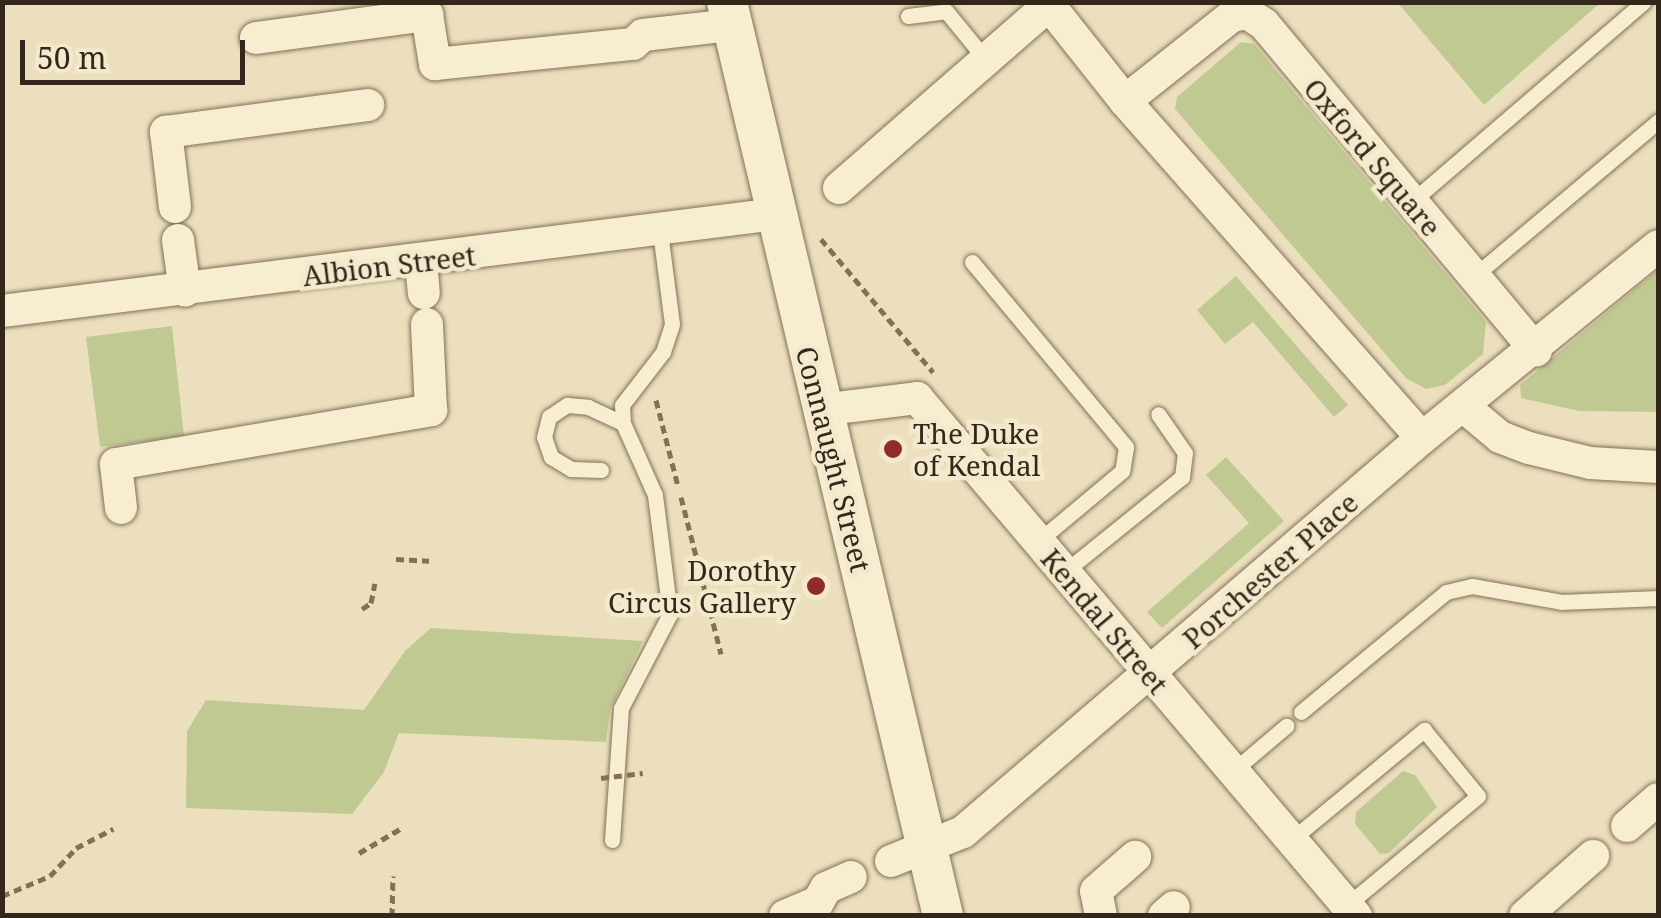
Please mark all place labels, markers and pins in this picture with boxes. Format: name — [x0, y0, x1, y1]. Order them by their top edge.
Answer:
place label: The Duke of Kendal — [913, 416, 1040, 482]
marker: The Duke of Kendal — [882, 438, 904, 460]
place label: Dorothy Circus Gallery — [608, 553, 796, 619]
marker: Dorothy Circus Gallery — [805, 575, 827, 597]

